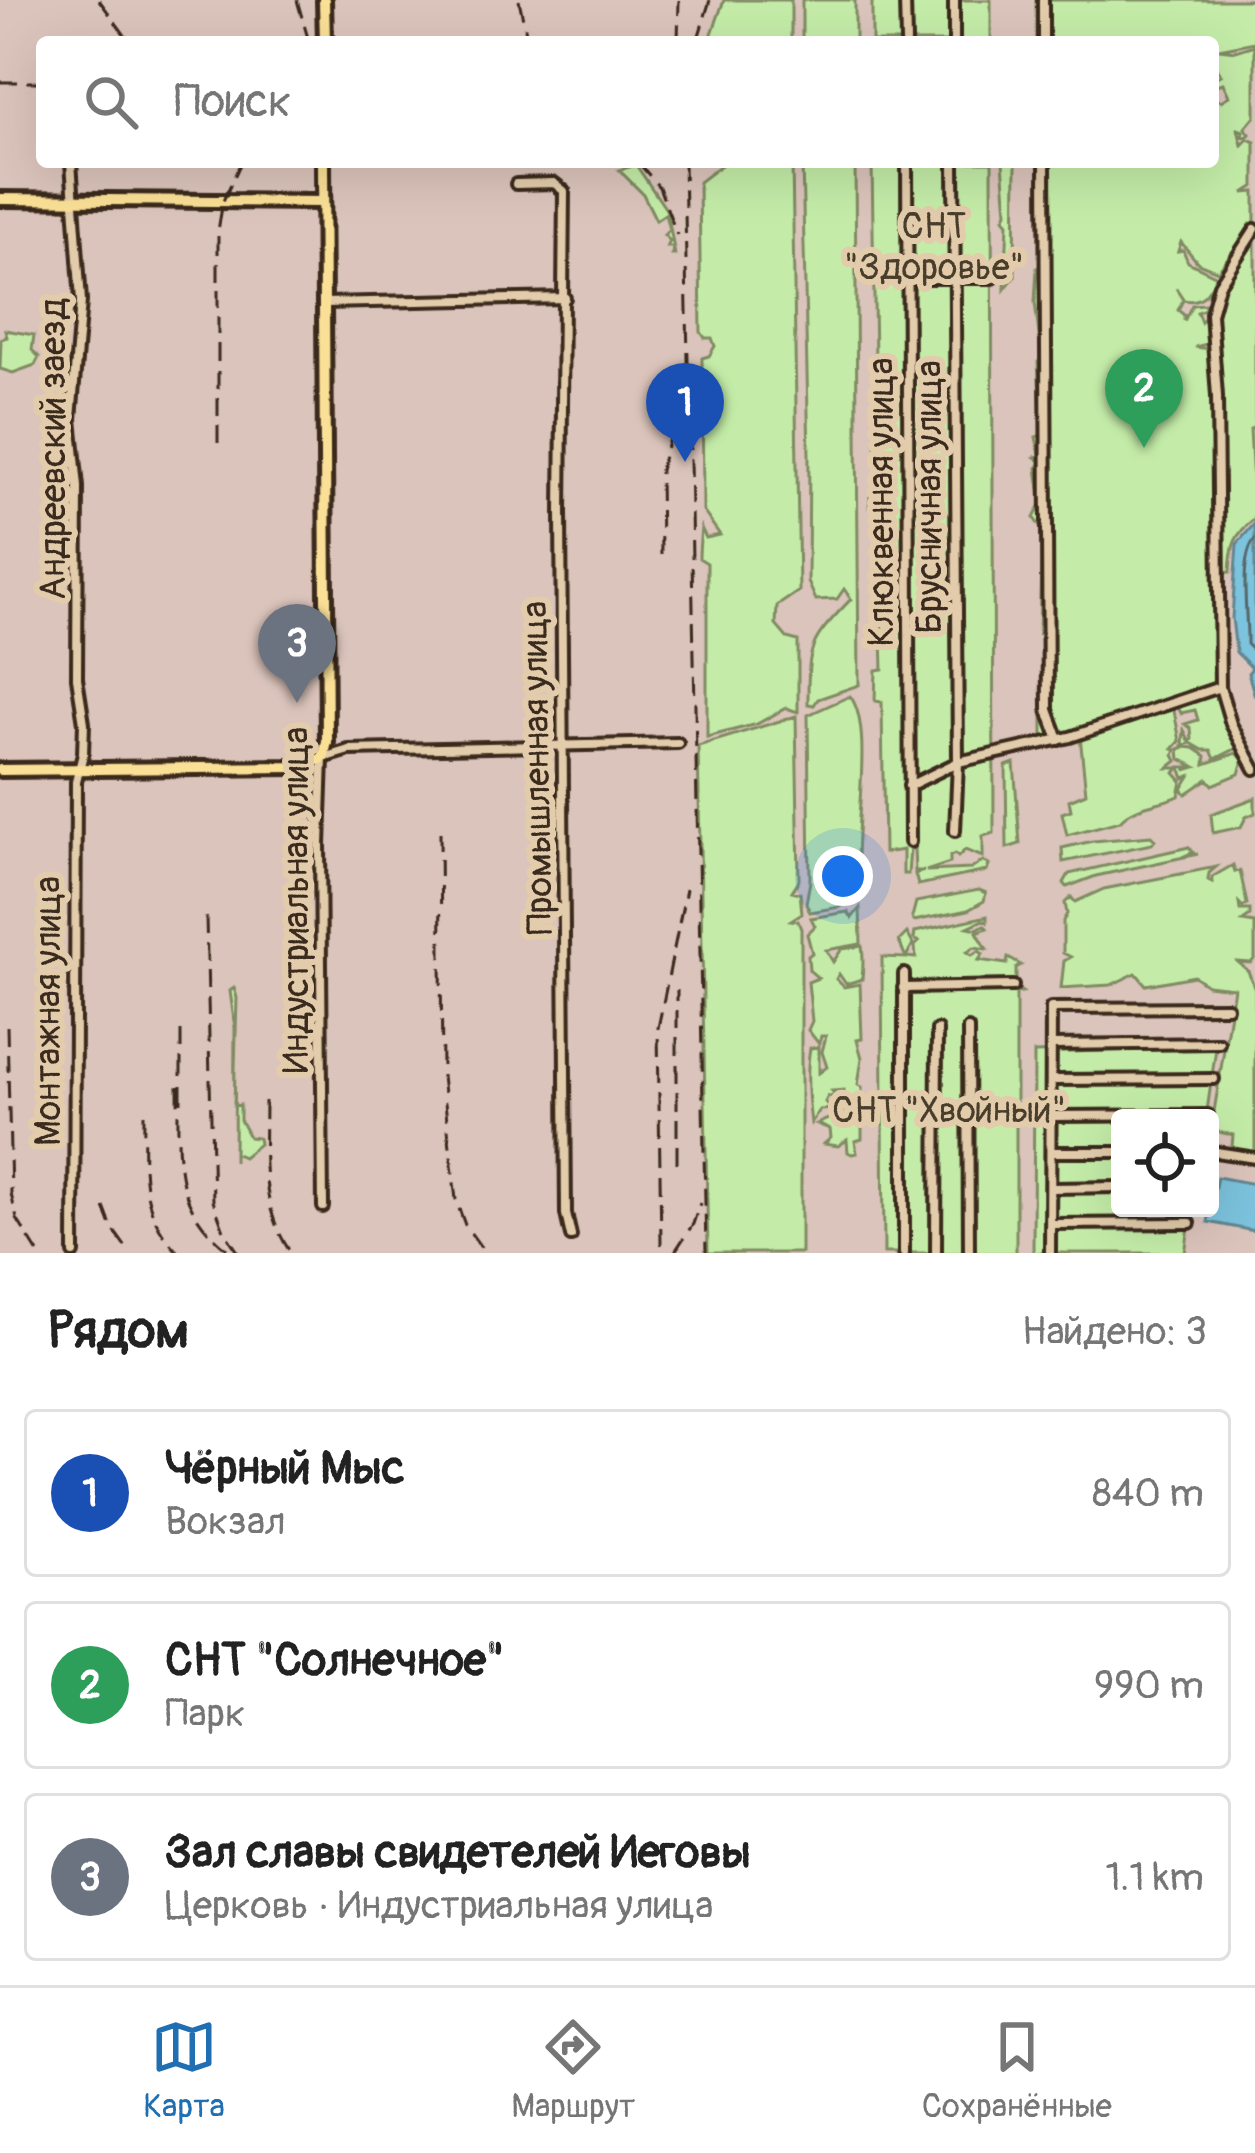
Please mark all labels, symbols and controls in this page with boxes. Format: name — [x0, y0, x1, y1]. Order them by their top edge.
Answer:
search box — [36, 36, 1219, 168]
icon: search — [78, 69, 144, 135]
text: Поиск — [174, 74, 291, 130]
park label: СНТ "Здоровье" — [844, 204, 1024, 290]
street label: Андреевский заезд — [31, 298, 76, 600]
pin: 2 — [1105, 349, 1183, 448]
street label: Клюквенная улица — [859, 358, 904, 646]
street label: Брусничная улица — [907, 360, 952, 634]
pin: 1 — [646, 363, 724, 462]
street label: Промышленная улица — [512, 601, 563, 935]
pin: 3 — [258, 604, 336, 703]
street label: Индустриальная улица — [274, 727, 319, 1073]
your location — [813, 846, 873, 906]
street label: Монтажная улица — [26, 876, 71, 1146]
park label: СНТ "Хвойный" — [832, 1088, 1066, 1133]
map controls — [1111, 1109, 1219, 1217]
button: locate — [1111, 1109, 1219, 1217]
text: Рядом — [48, 1299, 189, 1363]
text: Найдено: 3 — [1022, 1307, 1207, 1356]
text: Чёрный Мыс — [165, 1441, 405, 1497]
text: 1 — [82, 1469, 98, 1518]
text: 840 m — [1092, 1469, 1204, 1518]
text: Вокзал — [165, 1497, 286, 1546]
text: СНТ "Солнечное" — [165, 1633, 504, 1689]
text: 2 — [79, 1661, 101, 1710]
text: 990 m — [1094, 1661, 1204, 1710]
text: Парк — [165, 1689, 245, 1738]
text: Зал славы свидетелей Иеговы — [165, 1825, 751, 1881]
text: 3 — [79, 1853, 101, 1902]
text: 1.1 km — [1106, 1853, 1204, 1902]
text: Церковь · Индустриальная улица — [165, 1881, 713, 1930]
tab: Карта — [143, 2014, 225, 2127]
tab: Маршрут — [511, 2014, 635, 2127]
tab: Сохранённые — [922, 2014, 1112, 2127]

